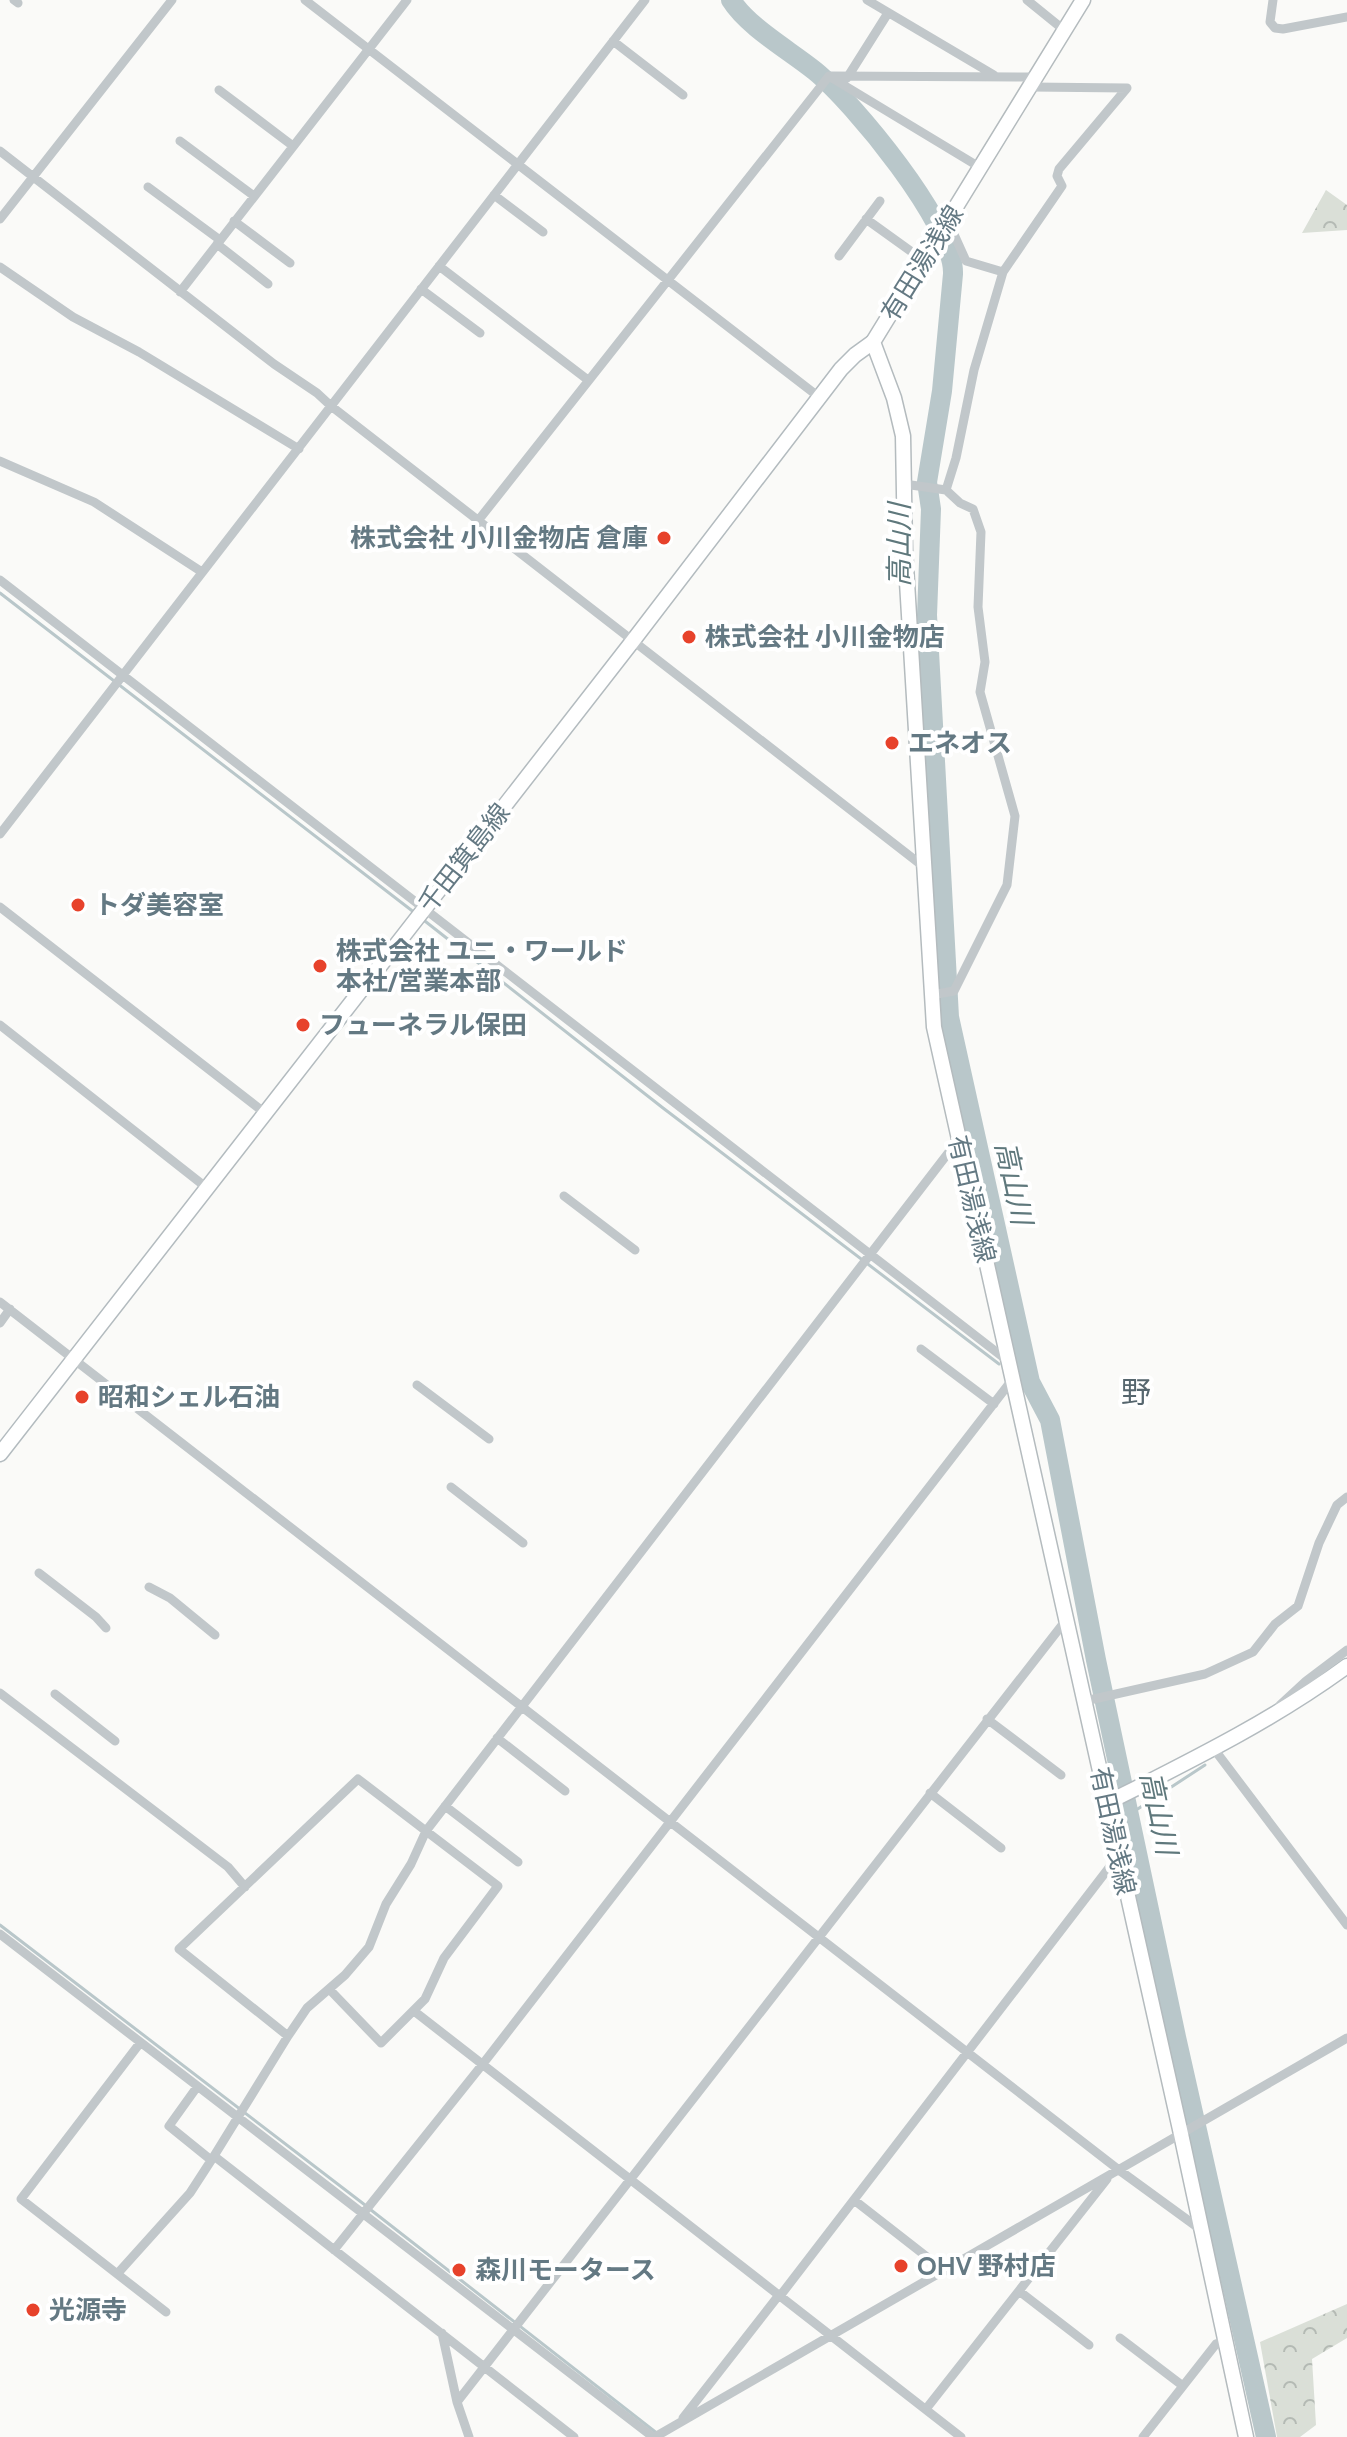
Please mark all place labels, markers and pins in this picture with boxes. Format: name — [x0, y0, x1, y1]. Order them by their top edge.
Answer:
place label: 株式会社 小川金物店 倉庫 — [350, 522, 648, 554]
marker: 株式会社 小川金物店 倉庫 — [655, 529, 673, 547]
place label: 株式会社 小川金物店 — [705, 621, 945, 653]
marker: 株式会社 小川金物店 — [680, 628, 698, 646]
place label: エネオス — [908, 727, 1012, 759]
marker: エネオス — [883, 734, 901, 752]
place label: トダ美容室 — [94, 889, 224, 921]
marker: トダ美容室 — [69, 896, 87, 914]
place label: 株式会社 ユニ・ワールド 本社/営業本部 — [336, 935, 628, 997]
marker: 株式会社 ユニ・ワールド 本社/営業本部 — [311, 957, 329, 975]
place label: フューネラル保田 — [319, 1009, 527, 1041]
marker: フューネラル保田 — [294, 1016, 312, 1034]
place label: 昭和シェル石油 — [98, 1381, 280, 1413]
marker: 昭和シェル石油 — [73, 1388, 91, 1406]
place label: OHV 野村店 — [917, 2250, 1056, 2282]
place label: 森川モータース — [475, 2254, 656, 2286]
marker: OHV 野村店 — [892, 2257, 910, 2275]
marker: 森川モータース — [450, 2261, 468, 2279]
place label: 光源寺 — [49, 2294, 127, 2326]
marker: 光源寺 — [24, 2301, 42, 2319]

